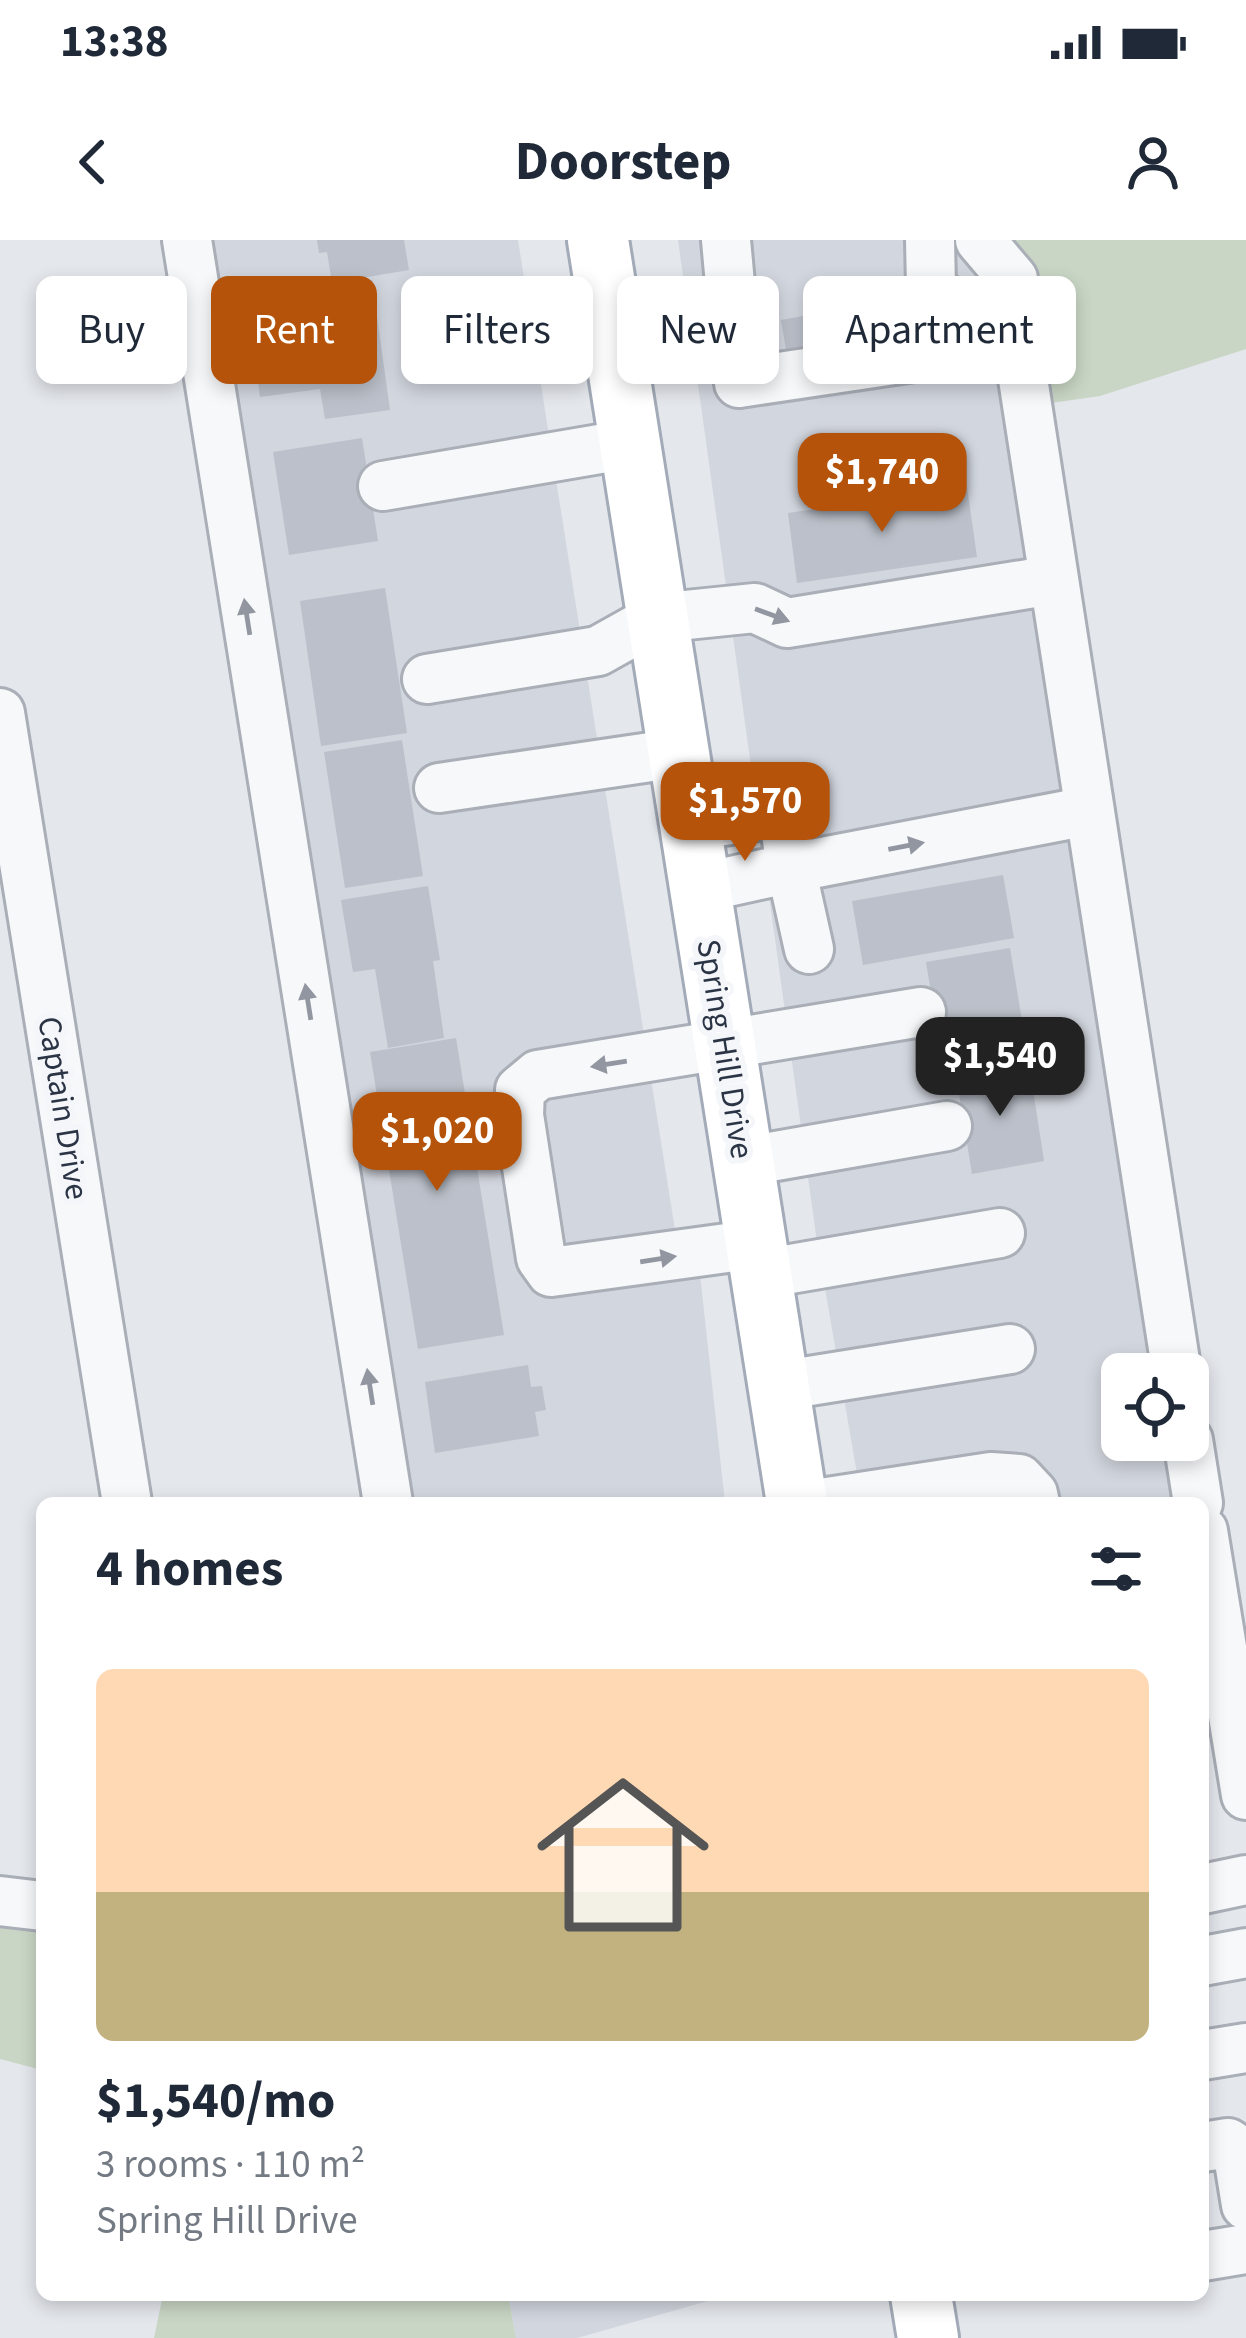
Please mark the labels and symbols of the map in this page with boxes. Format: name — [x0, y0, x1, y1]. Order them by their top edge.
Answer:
pin: $1,740 — [784, 433, 980, 535]
one-way arrow — [237, 598, 256, 636]
one-way arrow — [755, 607, 791, 626]
pin: $1,570 — [647, 762, 843, 864]
one-way arrow — [888, 836, 926, 855]
street label: Spring Hill Drive — [684, 936, 766, 1162]
one-way arrow — [299, 983, 317, 1021]
street label: Captain Drive — [25, 1013, 101, 1203]
pin: $1,540 — [902, 1017, 1098, 1119]
one-way arrow — [590, 1055, 627, 1074]
pin: $1,020 — [339, 1092, 535, 1194]
one-way arrow — [640, 1249, 677, 1268]
one-way arrow — [360, 1368, 379, 1406]

